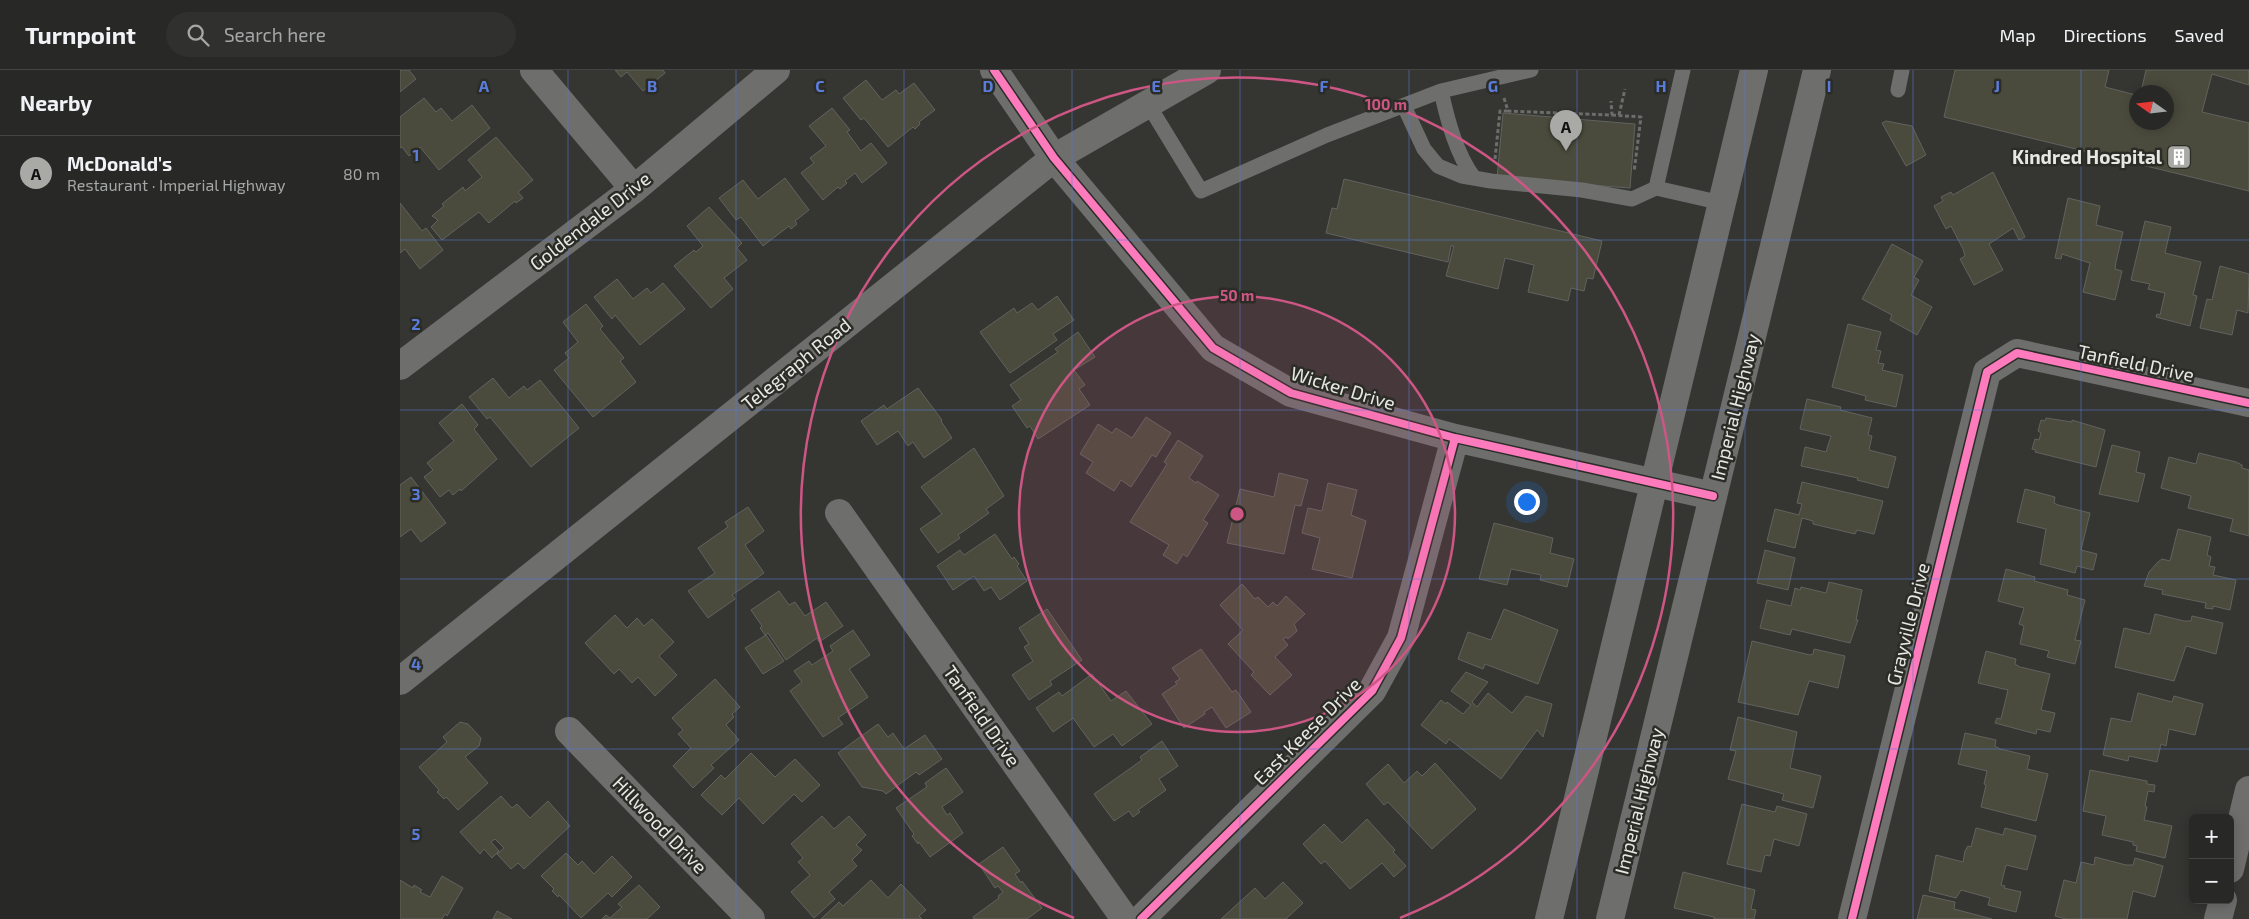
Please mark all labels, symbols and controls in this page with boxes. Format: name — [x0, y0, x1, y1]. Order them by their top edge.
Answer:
search box — [166, 12, 516, 57]
text: Turnpoint — [25, 20, 136, 49]
icon: search — [184, 21, 212, 49]
text: Search here — [224, 23, 326, 46]
text: Map — [1999, 24, 2036, 46]
text: Directions — [2064, 24, 2147, 46]
text: Saved — [2175, 24, 2224, 46]
text: A — [479, 76, 490, 95]
text: B — [647, 76, 657, 95]
text: C — [815, 76, 825, 95]
text: D — [983, 76, 994, 95]
text: E — [1151, 76, 1161, 95]
text: F — [1320, 76, 1329, 95]
text: G — [1488, 76, 1498, 95]
text: H — [1655, 76, 1667, 95]
text: I — [1827, 76, 1831, 95]
text: J — [1994, 76, 2000, 95]
north arrow — [2129, 85, 2174, 130]
text: Nearby — [20, 90, 92, 115]
text: 100 m — [1365, 95, 1407, 113]
pin: A — [1550, 110, 1582, 151]
building icon: Kindred Hospital — [2166, 144, 2192, 170]
text: 1 — [413, 145, 419, 164]
place label: Kindred Hospital — [2012, 145, 2163, 168]
text: McDonald's — [67, 152, 172, 175]
text: A — [31, 164, 41, 183]
text: 80 m — [343, 164, 380, 183]
street label: Goldendale Drive — [525, 166, 655, 275]
text: Restaurant · Imperial Highway — [67, 175, 285, 194]
text: 50 m — [1220, 286, 1254, 304]
street label: Telegraph Road — [737, 313, 855, 415]
text: 2 — [411, 314, 421, 333]
street label: Imperial Highway — [1705, 331, 1764, 483]
street label: Tanfield Drive — [2076, 339, 2196, 386]
street label: Wicker Drive — [1288, 361, 1398, 414]
text: 3 — [411, 484, 421, 503]
your location — [1514, 489, 1540, 515]
centre of rings — [1228, 505, 1246, 523]
street label: Grayville Drive — [1881, 560, 1934, 688]
text: 4 — [411, 654, 421, 673]
street label: Tanfield Drive — [939, 661, 1026, 771]
street label: East Keese Drive — [1248, 672, 1365, 789]
street label: Imperial Highway — [1609, 725, 1668, 877]
street label: Hillwood Drive — [608, 771, 712, 878]
map controls — [2189, 814, 2234, 904]
button: + — [2189, 814, 2234, 859]
text: 5 — [412, 824, 421, 843]
button: − — [2189, 859, 2234, 904]

